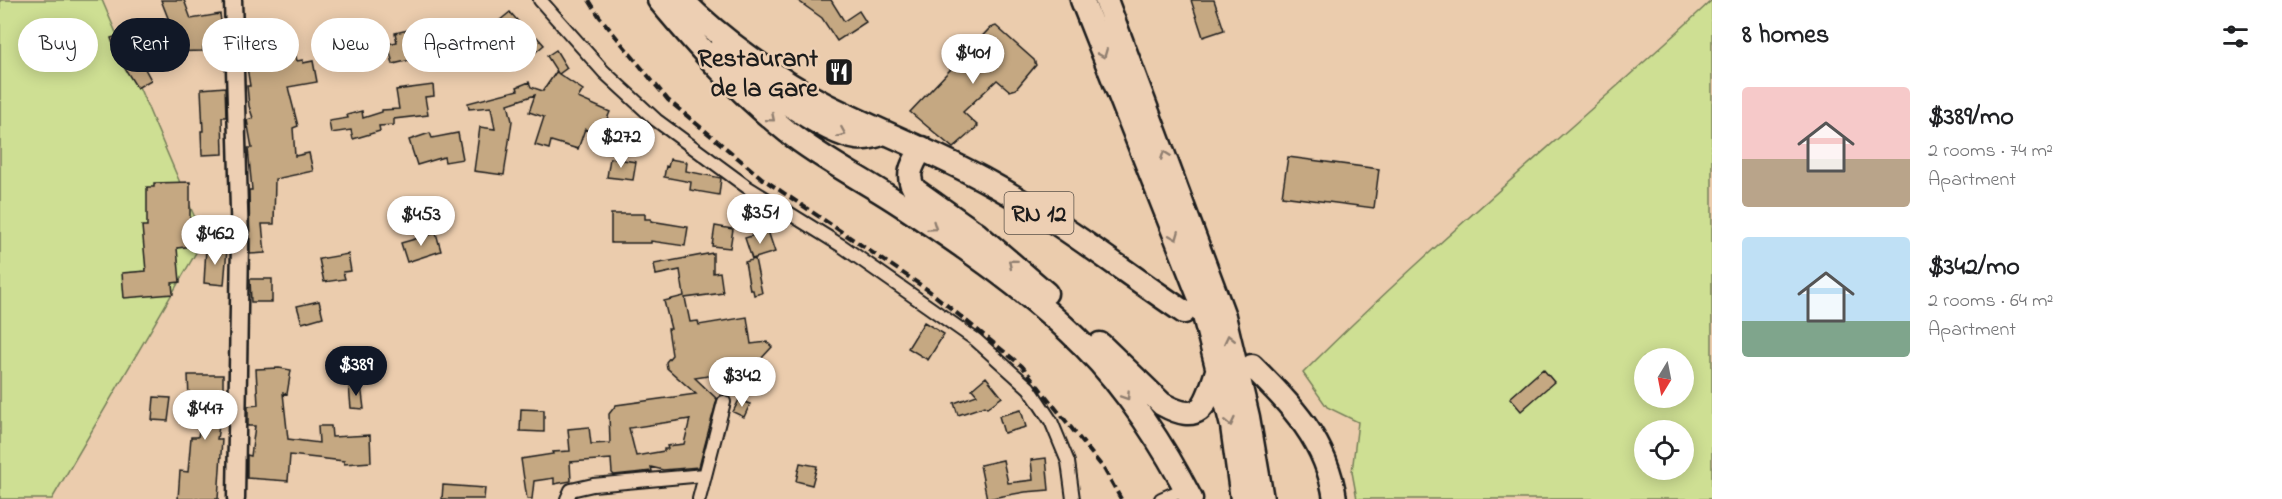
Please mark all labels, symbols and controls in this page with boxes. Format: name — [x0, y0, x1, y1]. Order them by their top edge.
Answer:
text: 8 homes — [1742, 17, 1829, 55]
chip: Buy — [18, 18, 98, 72]
chip: Rent — [110, 18, 190, 72]
chip: Filters — [202, 18, 299, 72]
chip: New — [311, 18, 390, 72]
chip: Apartment — [402, 18, 537, 72]
icon: filters — [2219, 20, 2252, 53]
pin: $401 — [937, 34, 1009, 85]
text: $401 — [955, 39, 991, 68]
place label: Restaurant de la Gare — [698, 41, 819, 109]
one-way arrow — [1096, 48, 1108, 59]
restaurant icon: Restaurant de la Gare — [823, 56, 855, 88]
text: $389/mo — [1928, 99, 2014, 137]
one-way arrow — [764, 111, 775, 122]
icon: home — [1790, 111, 1862, 183]
pin: $272 — [585, 118, 657, 169]
text: $272 — [601, 123, 641, 152]
one-way arrow — [836, 126, 847, 138]
text: 2 rooms · 74 m² — [1928, 137, 2053, 166]
one-way arrow — [1160, 150, 1172, 161]
text: Apartment — [1928, 166, 2016, 195]
road number: RN 12 — [1004, 192, 1074, 234]
pin: $351 — [724, 194, 796, 245]
pin: $453 — [385, 196, 457, 247]
text: $351 — [741, 199, 779, 228]
text: $453 — [401, 201, 441, 230]
pin: $462 — [179, 215, 251, 266]
text: $462 — [195, 220, 235, 249]
one-way arrow — [926, 220, 937, 231]
one-way arrow — [1168, 230, 1180, 241]
text: $342/mo — [1928, 249, 2020, 287]
one-way arrow — [1008, 259, 1019, 270]
icon: home — [1790, 261, 1862, 333]
text: 2 rooms · 64 m² — [1928, 287, 2053, 316]
text: Apartment — [1928, 316, 2016, 345]
one-way arrow — [1224, 334, 1237, 344]
pin: $389 — [320, 346, 392, 397]
north arrow — [1634, 348, 1694, 408]
map controls — [1634, 348, 1694, 480]
text: $389 — [339, 351, 373, 380]
pin: $342 — [706, 357, 778, 408]
text: $342 — [723, 362, 761, 391]
one-way arrow — [1119, 389, 1130, 400]
pin: $447 — [169, 390, 241, 441]
text: $447 — [187, 395, 223, 424]
one-way arrow — [1223, 417, 1236, 427]
button: locate — [1634, 420, 1694, 480]

